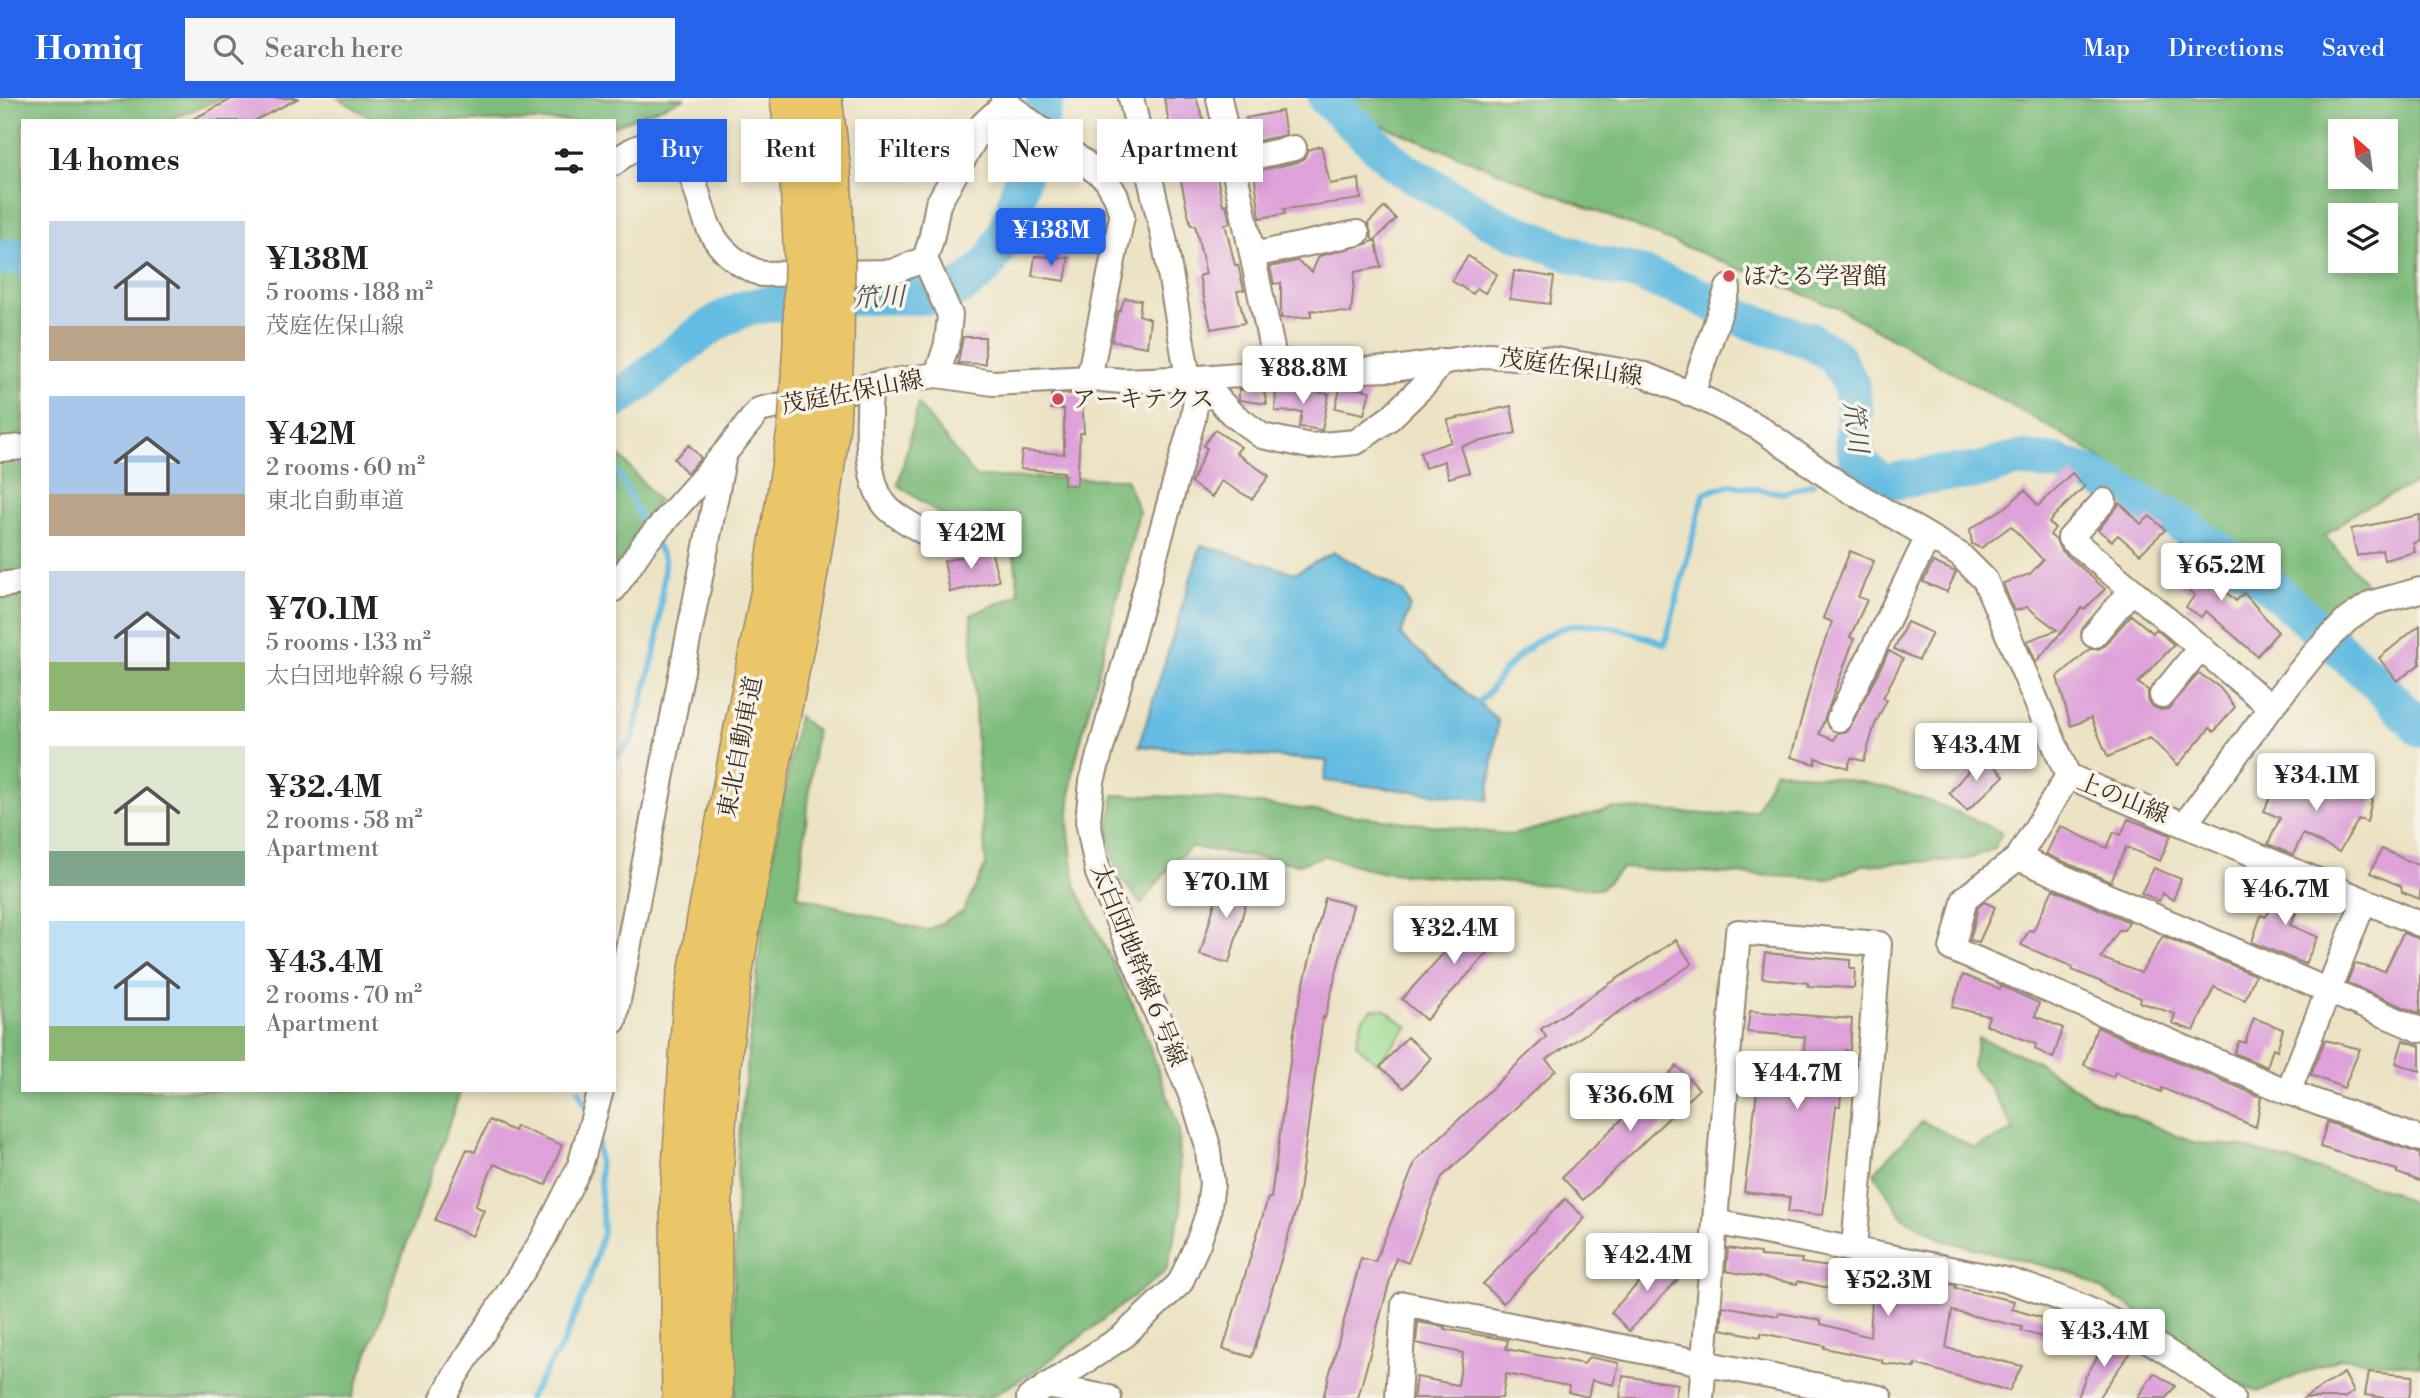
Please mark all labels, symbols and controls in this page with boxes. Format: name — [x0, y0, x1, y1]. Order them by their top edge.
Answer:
search box — [185, 18, 675, 81]
text: Homiq — [35, 29, 143, 70]
icon: search — [209, 30, 247, 68]
text: Search here — [265, 33, 403, 65]
text: Map — [2083, 34, 2130, 64]
text: Directions — [2168, 34, 2284, 64]
text: Saved — [2322, 34, 2385, 64]
chip: Buy — [637, 119, 727, 182]
chip: Rent — [741, 119, 841, 182]
chip: Filters — [855, 119, 974, 182]
chip: New — [988, 119, 1083, 182]
chip: Apartment — [1097, 119, 1263, 182]
north arrow — [2328, 119, 2398, 189]
map controls — [2328, 119, 2398, 273]
text: 14 homes — [49, 142, 180, 180]
icon: filters — [550, 142, 588, 180]
button: layers — [2328, 203, 2398, 273]
pin: ¥138M — [1002, 208, 1100, 268]
text: ¥138M — [1012, 217, 1090, 245]
text: ¥138M — [266, 241, 368, 279]
icon: home — [105, 249, 189, 333]
place label: ほたる学習館 — [1743, 262, 1887, 292]
marker: ほたる学習館 — [1721, 268, 1737, 284]
text: 5 rooms · 188 m² — [266, 279, 433, 307]
water label: 笊川 — [852, 281, 909, 315]
text: 茂庭佐保山線 — [266, 312, 404, 340]
street label: 茂庭佐保山線 — [1497, 343, 1644, 393]
pin: ¥88.8M — [1246, 346, 1360, 406]
text: ¥88.8M — [1258, 355, 1348, 383]
street label: 茂庭佐保山線 — [779, 365, 926, 421]
place label: アーキテクス — [1072, 385, 1214, 415]
marker: アーキテクス — [1050, 391, 1066, 407]
water label: 笊川 — [1836, 399, 1874, 458]
text: ¥42M — [266, 416, 356, 454]
icon: home — [105, 424, 189, 508]
text: 2 rooms · 60 m² — [266, 454, 425, 482]
text: 東北自動車道 — [266, 487, 404, 515]
pin: ¥42M — [930, 512, 1012, 571]
text: ¥42M — [937, 520, 1005, 548]
pin: ¥65.2M — [2164, 544, 2278, 603]
text: ¥65.2M — [2177, 552, 2265, 580]
text: ¥70.1M — [266, 591, 378, 629]
icon: home — [105, 599, 189, 683]
text: 5 rooms · 133 m² — [266, 629, 431, 657]
text: 太白団地幹線６号線 — [266, 662, 473, 690]
street label: 東北自動車道 — [713, 674, 769, 821]
pin: ¥43.4M — [1919, 724, 2033, 783]
text: ¥43.4M — [1931, 732, 2021, 760]
pin: ¥34.1M — [2259, 754, 2373, 813]
text: ¥34.1M — [2273, 762, 2359, 790]
street label: 上の山線 — [2073, 767, 2173, 831]
text: ¥32.4M — [266, 769, 382, 807]
icon: home — [105, 774, 189, 858]
text: 2 rooms · 58 m² — [266, 807, 423, 835]
text: Apartment — [266, 835, 379, 863]
street label: 太白団地幹線６号線 — [1084, 860, 1192, 1071]
pin: ¥70.1M — [1169, 860, 1283, 920]
pin: ¥46.7M — [2228, 868, 2342, 927]
text: ¥70.1M — [1183, 869, 1269, 897]
text: ¥46.7M — [2241, 876, 2329, 904]
pin: ¥32.4M — [1397, 906, 1511, 966]
text: ¥32.4M — [1410, 915, 1498, 943]
text: ¥43.4M — [266, 944, 383, 982]
icon: home — [105, 949, 189, 1033]
text: 2 rooms · 70 m² — [266, 982, 422, 1010]
text: Apartment — [266, 1010, 379, 1038]
pin: ¥44.7M — [1740, 1052, 1854, 1111]
text: ¥44.7M — [1752, 1060, 1842, 1088]
pin: ¥36.6M — [1573, 1074, 1687, 1133]
text: ¥36.6M — [1586, 1082, 1674, 1110]
pin: ¥42.4M — [1590, 1234, 1704, 1293]
text: ¥42.4M — [1602, 1242, 1692, 1270]
pin: ¥52.3M — [1831, 1258, 1945, 1318]
text: ¥52.3M — [1844, 1267, 1932, 1295]
pin: ¥43.4M — [2047, 1310, 2161, 1369]
text: ¥43.4M — [2059, 1318, 2149, 1346]

